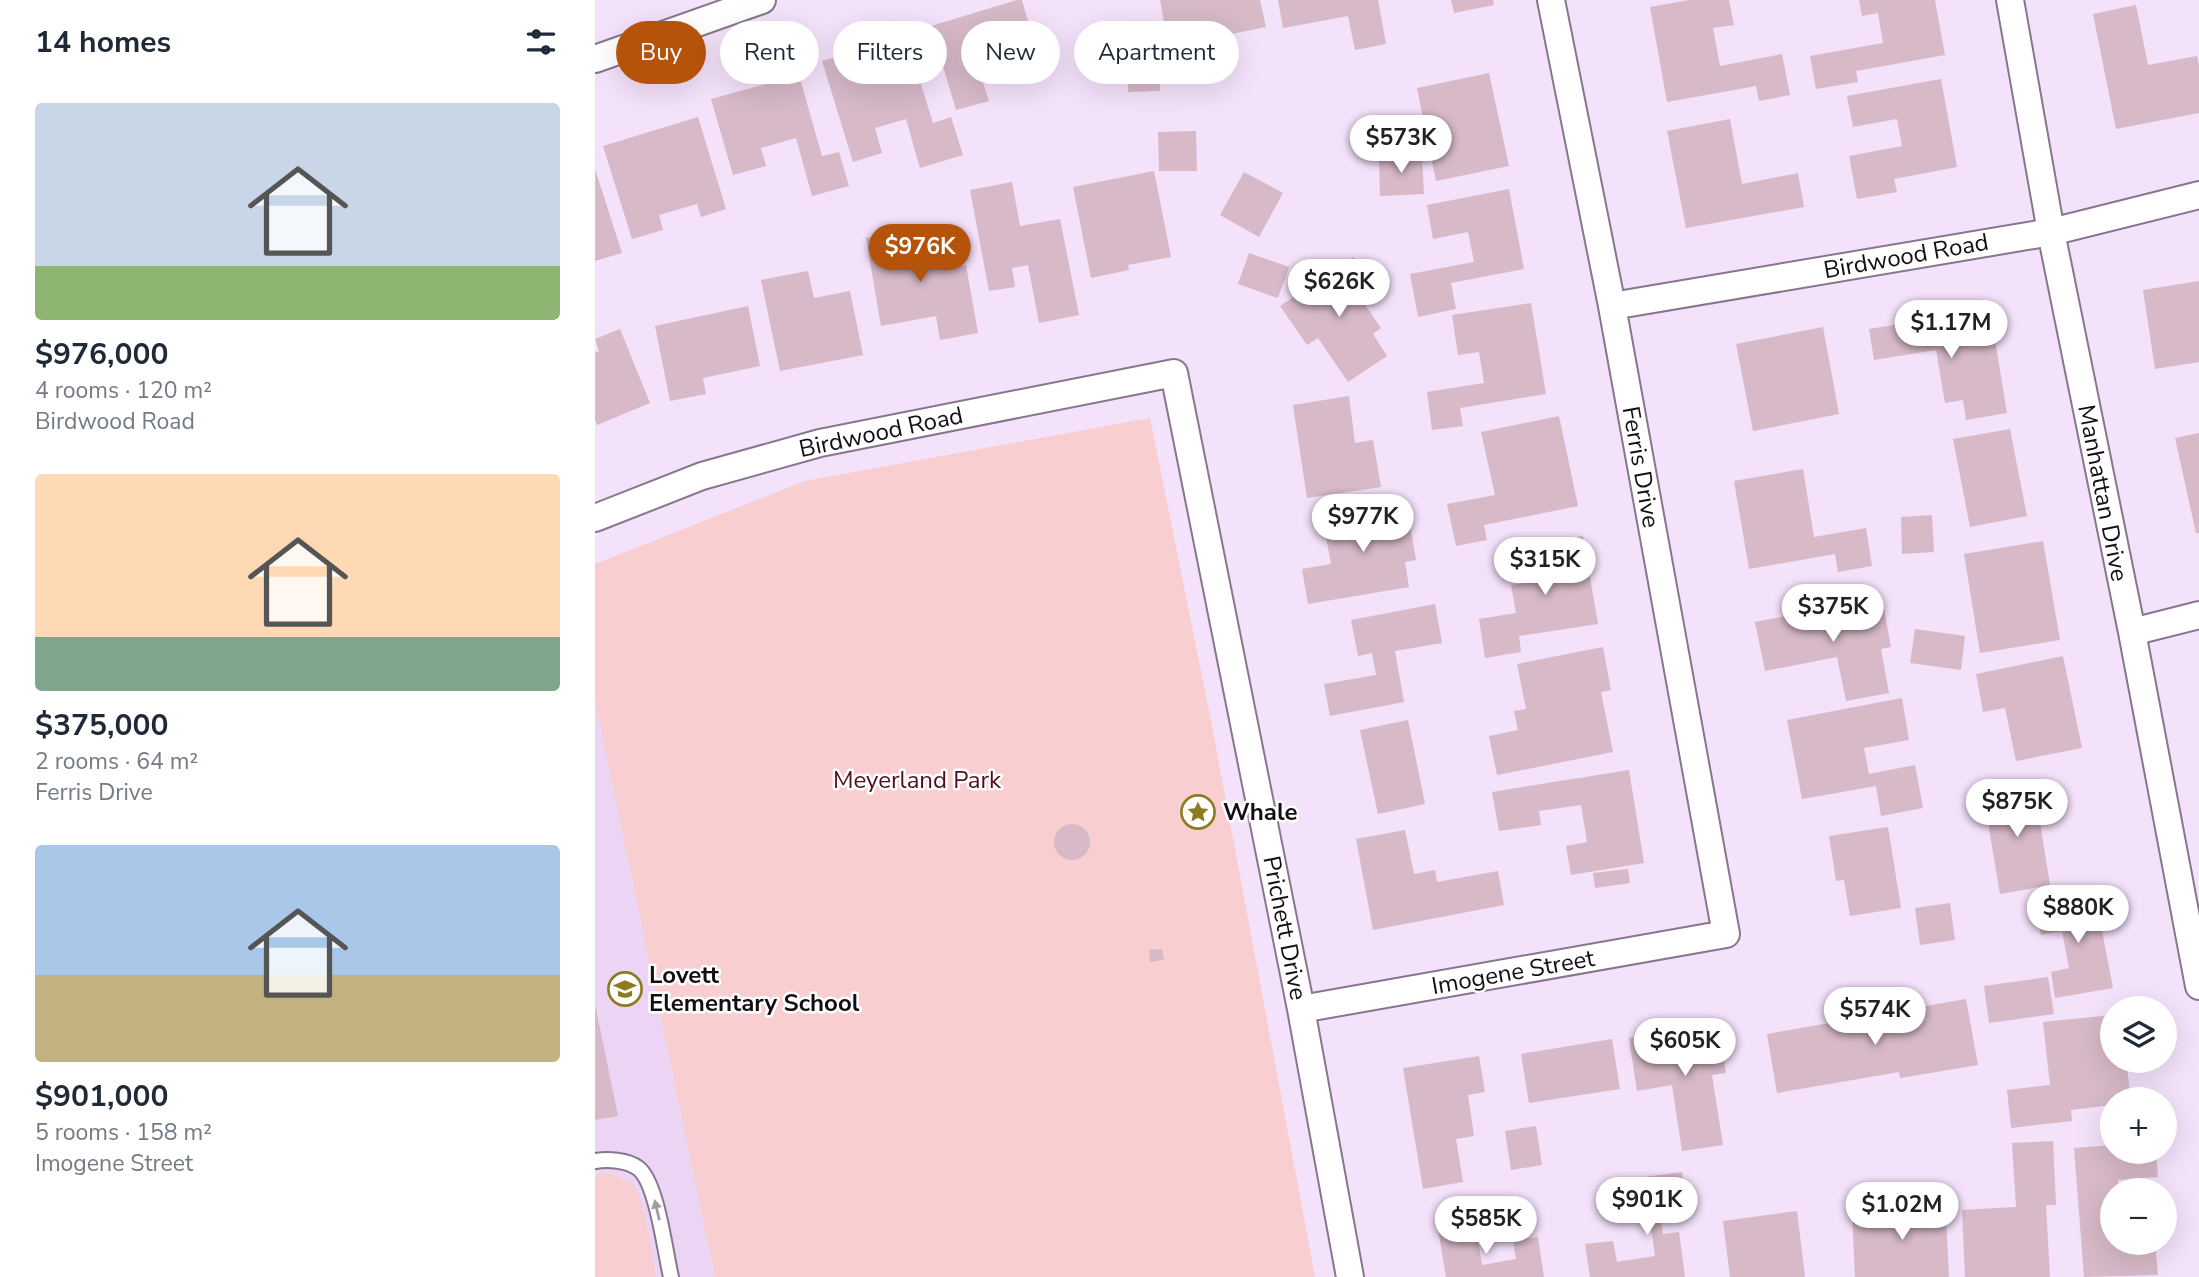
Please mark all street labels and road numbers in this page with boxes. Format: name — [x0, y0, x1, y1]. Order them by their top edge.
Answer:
street label: Birdwood Road — [1821, 226, 1991, 286]
street label: Birdwood Road — [796, 399, 966, 465]
street label: Manhattan Drive — [2070, 402, 2136, 584]
street label: Ferris Drive — [1615, 404, 1667, 530]
street label: Prichett Drive — [1255, 853, 1315, 1003]
street label: Imogene Street — [1429, 942, 1598, 1002]

